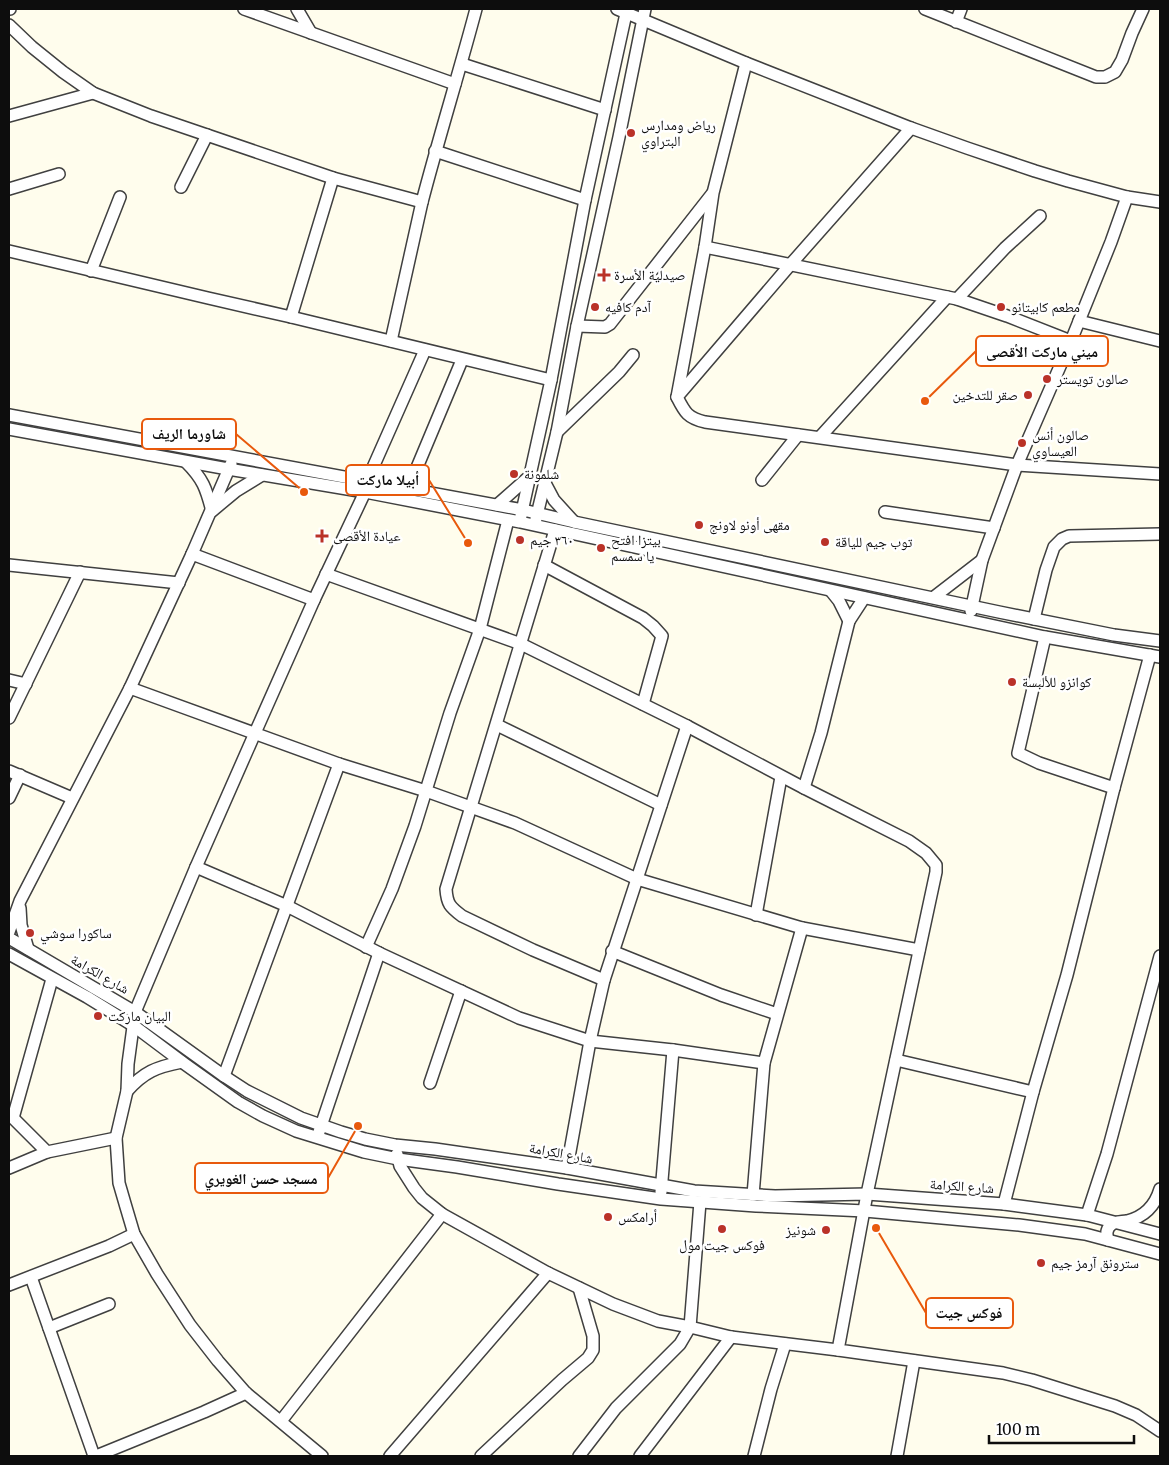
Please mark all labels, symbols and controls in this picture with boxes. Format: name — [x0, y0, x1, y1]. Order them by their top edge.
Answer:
place label: رياض ومدارس البتراوي — [641, 116, 716, 153]
marker: رياض ومدارس البتراوي — [625, 127, 637, 139]
place label: صيدلية الأسرة — [614, 266, 686, 284]
marker: صيدلية الأسرة — [598, 269, 610, 281]
place label: آدم كافيه — [605, 298, 651, 317]
place label: مطعم كابيتانو — [1011, 298, 1080, 317]
marker: آدم كافيه — [589, 301, 601, 313]
marker: مطعم كابيتانو — [995, 301, 1007, 313]
callout: ميني ماركت الأقصى — [976, 336, 1108, 366]
text: ميني ماركت الأقصى — [986, 342, 1098, 364]
place label: صالون تويستر — [1056, 370, 1129, 388]
marker: صالون تويستر — [1041, 373, 1053, 385]
place label: صقر للتدخين — [952, 386, 1018, 404]
marker: صقر للتدخين — [1022, 389, 1034, 401]
callout: شاورما الريف — [142, 419, 236, 449]
text: شاورما الريف — [152, 424, 226, 443]
place label: صالون أنس العيساوي — [1032, 426, 1089, 463]
marker: صالون أنس العيساوي — [1016, 437, 1028, 449]
callout: أبيلا ماركت — [346, 465, 429, 495]
place label: شلمونة — [524, 465, 559, 483]
marker: شلمونة — [508, 468, 520, 480]
text: أبيلا ماركت — [357, 470, 419, 489]
place label: مقهى أونو لاونج — [709, 516, 790, 535]
marker: مقهى أونو لاونج — [693, 519, 705, 531]
place label: عيادة الأقصى — [333, 527, 400, 545]
marker: عيادة الأقصى — [315, 529, 329, 543]
place label: ٣٦٠ جيم — [530, 531, 574, 550]
place label: بيتزا افتح يا سمسم — [611, 531, 661, 566]
place label: توب جيم للياقة — [835, 533, 913, 552]
marker: ٣٦٠ جيم — [514, 534, 526, 546]
marker: توب جيم للياقة — [819, 536, 831, 548]
marker: بيتزا افتح يا سمسم — [595, 542, 607, 554]
place label: كوانزو للألبسة — [1022, 673, 1091, 691]
marker: كوانزو للألبسة — [1006, 676, 1018, 688]
place label: ساكورا سوشي — [40, 924, 112, 945]
marker: ساكورا سوشي — [24, 927, 36, 939]
street label: شارع الكرامة — [67, 950, 132, 999]
place label: البيان ماركت — [108, 1007, 171, 1025]
marker: البيان ماركت — [92, 1010, 104, 1022]
street label: شارع الكرامة — [528, 1139, 594, 1168]
callout: مسجد حسن الغويري — [195, 1163, 328, 1193]
text: مسجد حسن الغويري — [204, 1169, 318, 1191]
street label: شارع الكرامة — [929, 1175, 995, 1198]
place label: أرامكس — [618, 1208, 657, 1226]
marker: أرامكس — [602, 1211, 614, 1223]
place label: شونيز — [785, 1221, 816, 1239]
marker: فوكس جيت مول — [716, 1223, 728, 1235]
marker: شونيز — [820, 1224, 832, 1236]
place label: فوكس جيت مول — [679, 1236, 765, 1254]
place label: سترونق آرمز جيم — [1051, 1254, 1139, 1273]
marker: سترونق آرمز جيم — [1035, 1257, 1047, 1269]
callout: فوكس جيت — [926, 1298, 1013, 1328]
text: فوكس جيت — [936, 1303, 1002, 1322]
scale bar — [989, 1412, 1134, 1444]
text: 100 m — [996, 1420, 1040, 1439]

